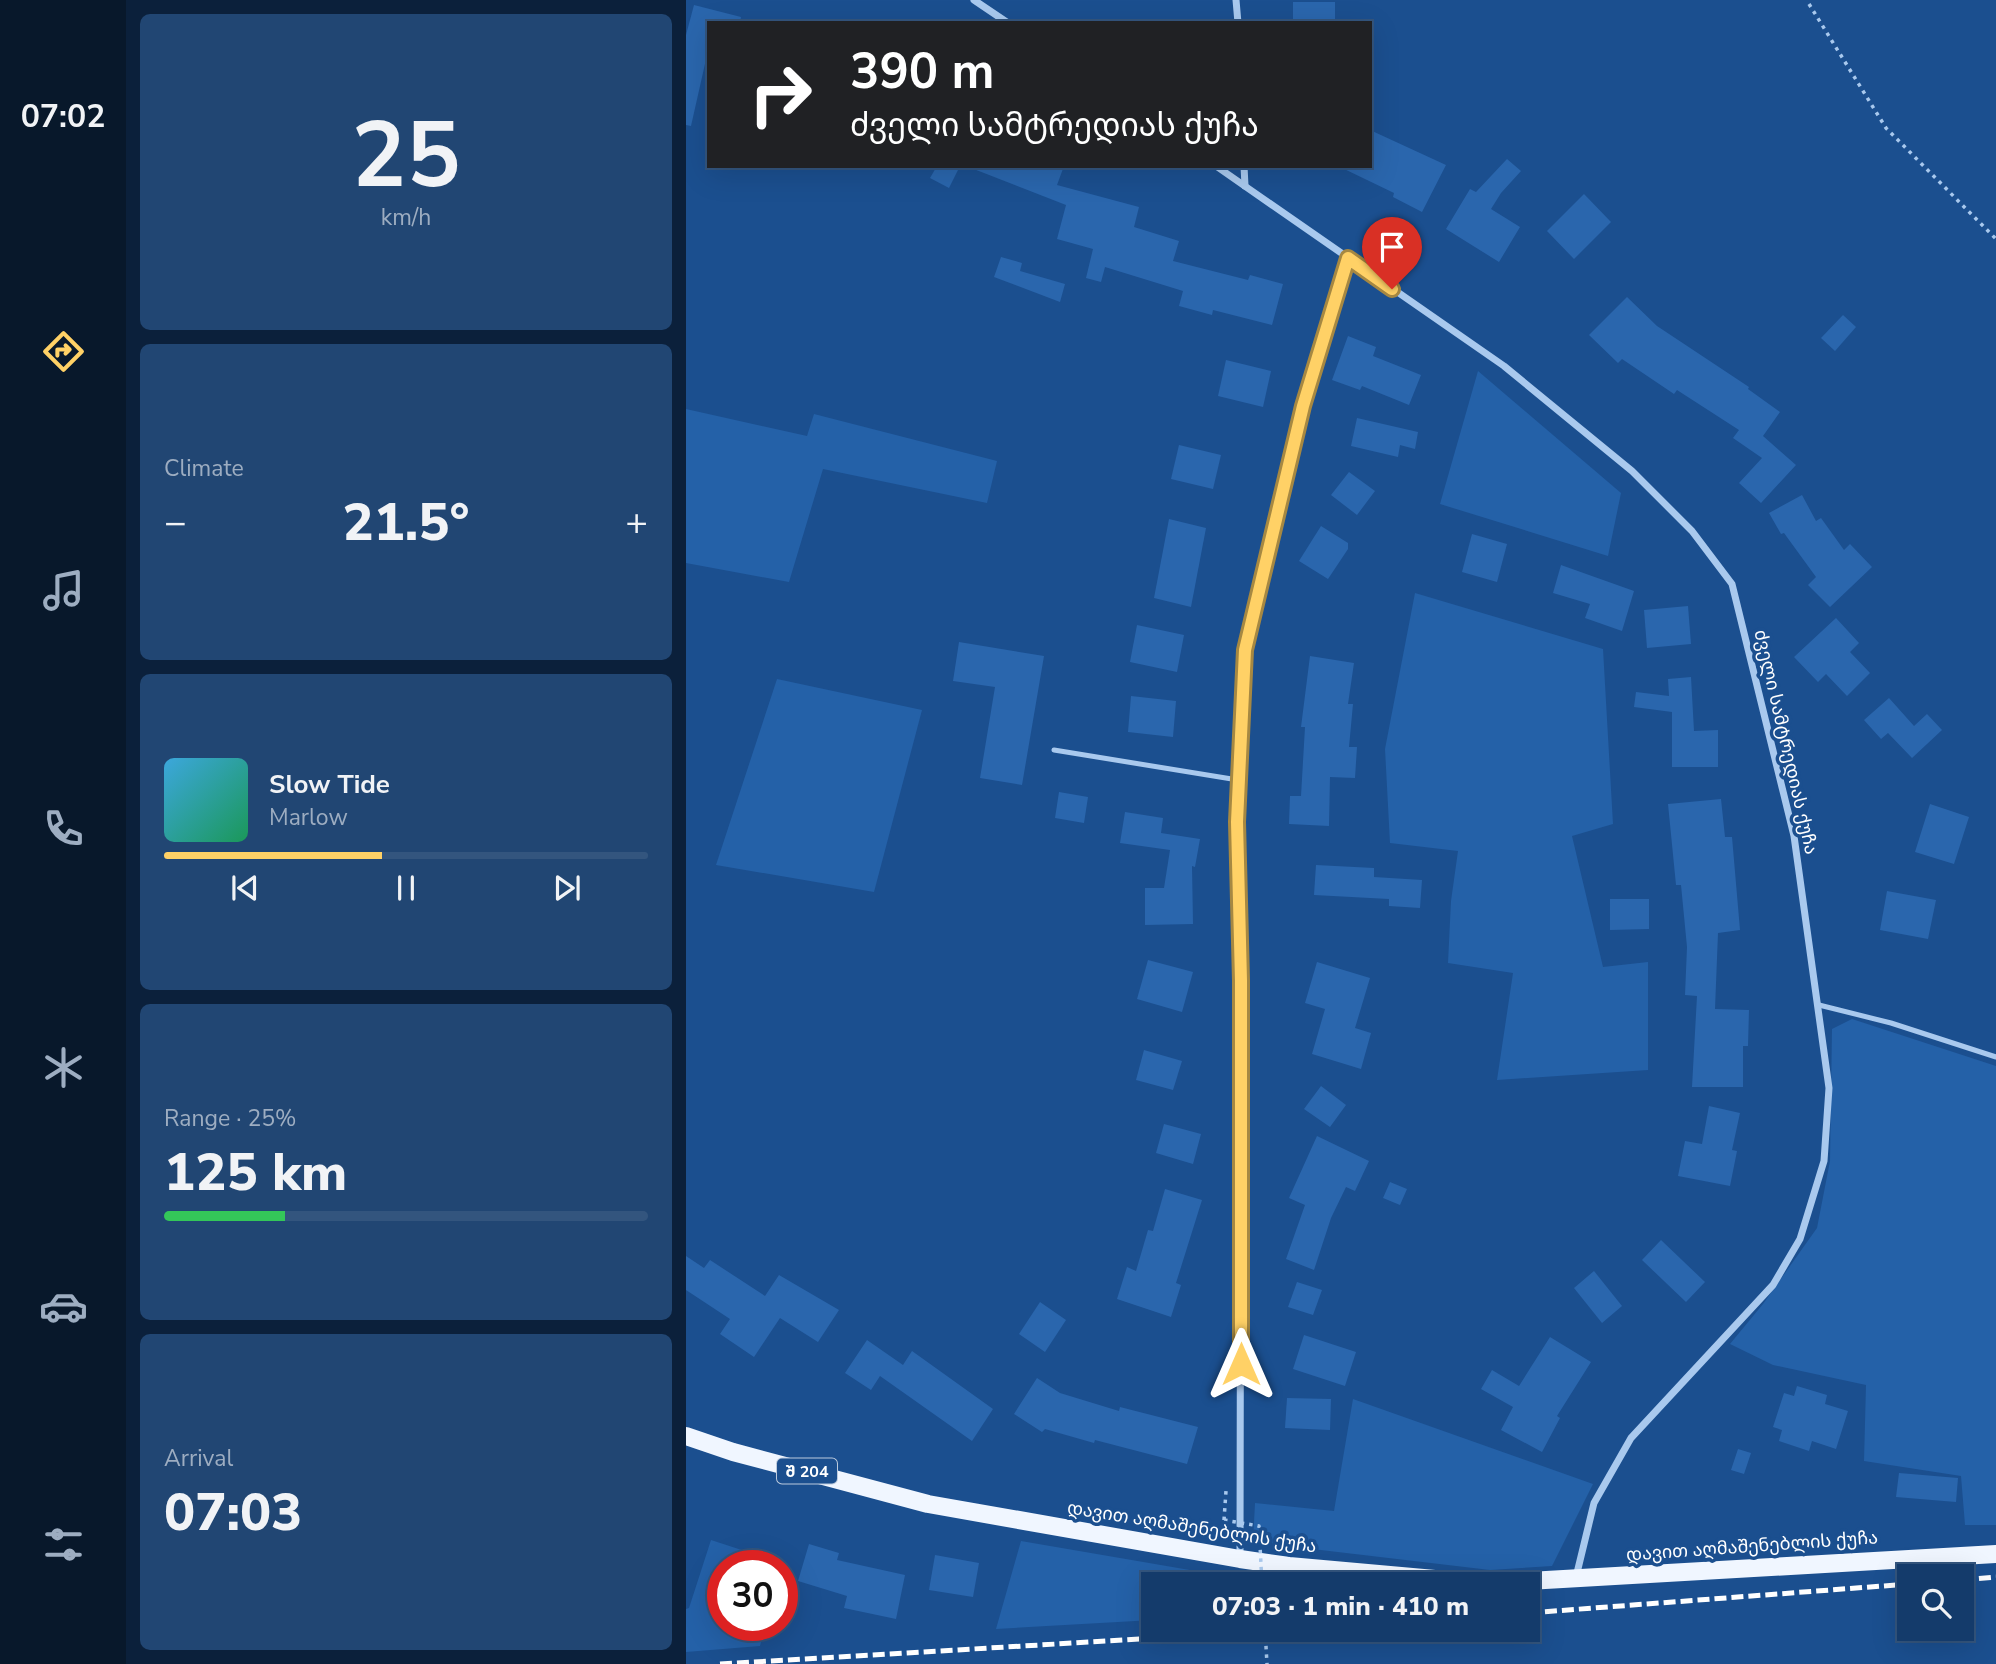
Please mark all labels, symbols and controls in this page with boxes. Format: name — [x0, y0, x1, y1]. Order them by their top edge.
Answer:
text: 390 m — [850, 38, 994, 105]
icon: right — [735, 49, 826, 140]
text: 25 — [351, 94, 461, 218]
text: 07:02 — [21, 95, 105, 138]
text: ძველი სამტრედიას ქუჩა — [850, 104, 1259, 147]
text: km/h — [381, 202, 431, 233]
pin — [1362, 217, 1422, 289]
icon: arrive — [1373, 228, 1411, 266]
icon: directions — [39, 327, 88, 376]
text: Climate — [164, 453, 244, 484]
text: 21.5° — [342, 487, 470, 558]
text: − — [164, 497, 187, 548]
text: + — [625, 497, 648, 548]
icon: music — [39, 566, 88, 615]
street label: ძველი სამტრედიას ქუჩა — [1748, 627, 1824, 857]
text: Slow Tide — [269, 767, 390, 802]
text: Marlow — [269, 802, 348, 833]
icon: phone — [39, 804, 88, 853]
icon: previous — [226, 869, 264, 907]
icon: pause — [387, 869, 425, 907]
icon: next — [548, 869, 586, 907]
icon: climate — [39, 1043, 88, 1092]
text: Range · 25% — [164, 1103, 296, 1134]
text: 125 km — [164, 1137, 347, 1208]
icon: car — [39, 1282, 88, 1331]
position arrow — [1204, 1327, 1278, 1401]
text: Arrival — [164, 1443, 233, 1474]
road number: შ 204 — [777, 1458, 837, 1484]
text: 07:03 — [164, 1477, 302, 1548]
street label: დავით აღმაშენებლის ქუჩა — [1066, 1495, 1318, 1559]
icon: filters — [39, 1520, 88, 1569]
street label: დავით აღმაშენებლის ქუჩა — [1625, 1525, 1879, 1567]
speed limit sign: 30 — [707, 1550, 798, 1641]
map controls — [1897, 1564, 1974, 1641]
button: search — [1897, 1564, 1974, 1641]
text: 07:03 · 1 min · 410 m — [1212, 1589, 1469, 1624]

